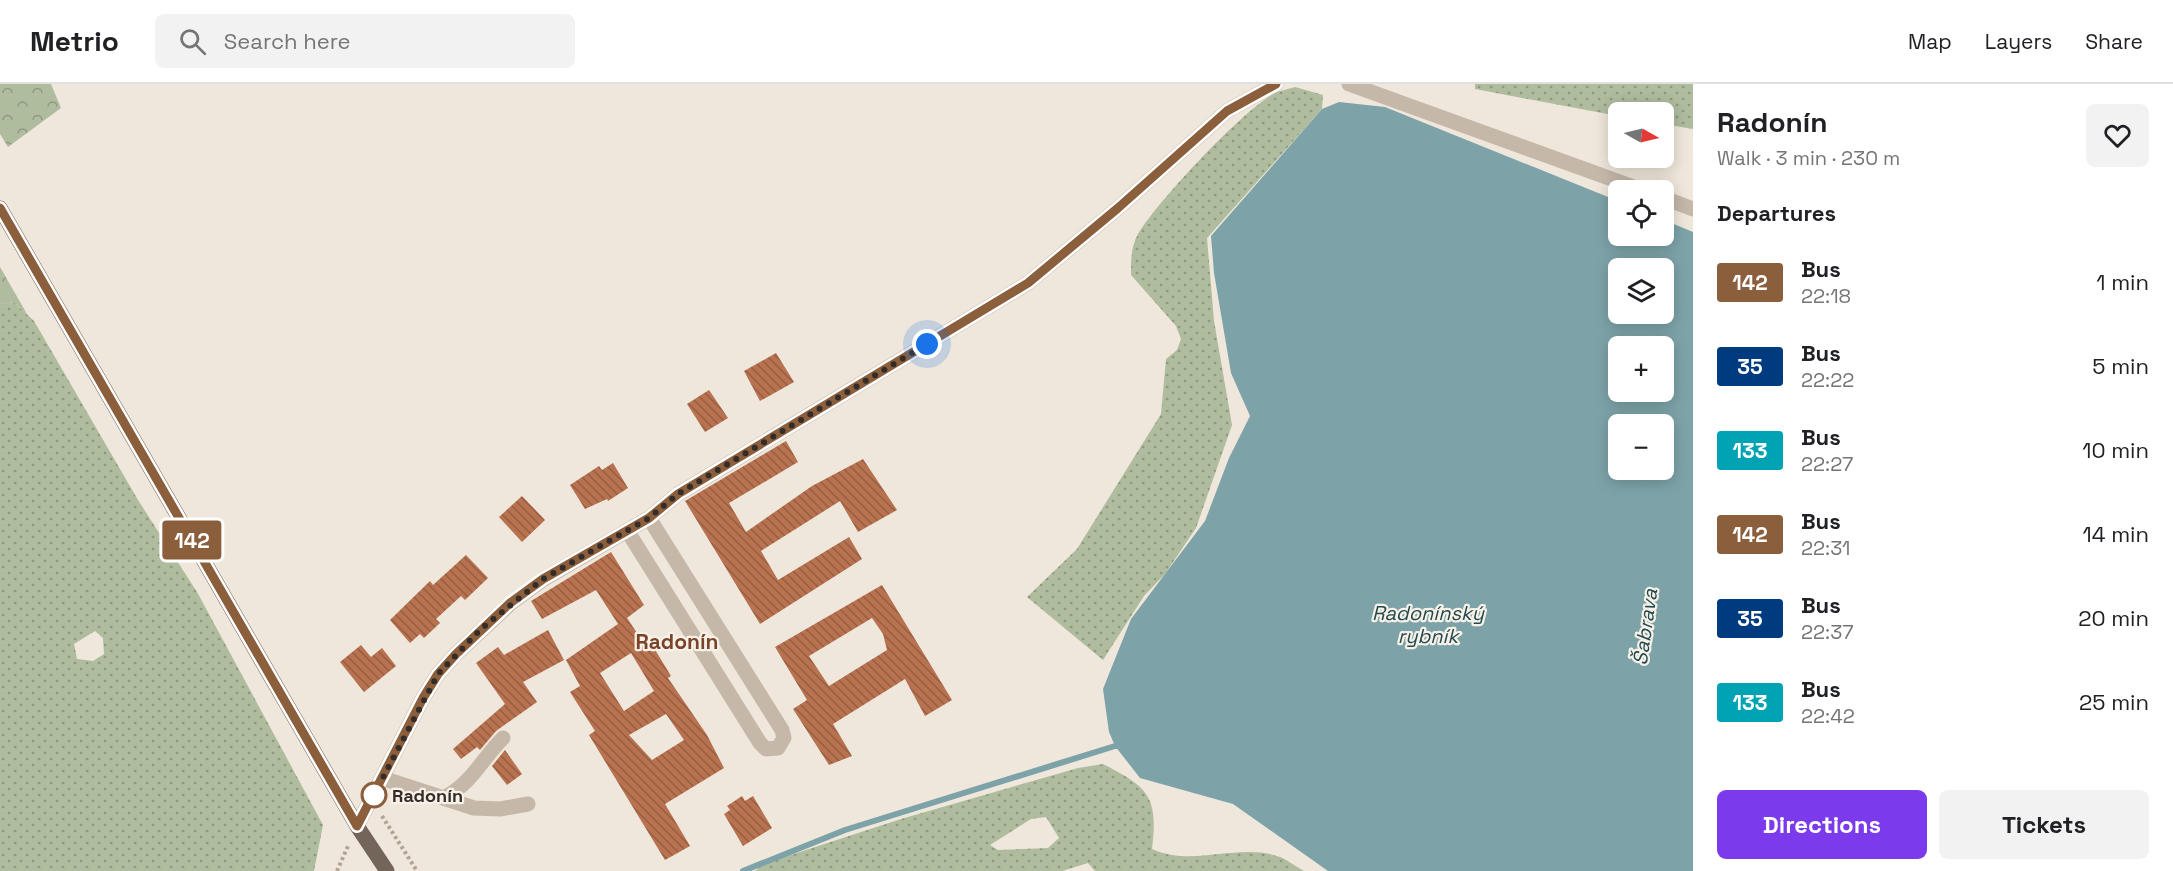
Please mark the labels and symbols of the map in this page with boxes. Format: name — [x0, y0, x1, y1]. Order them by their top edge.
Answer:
north arrow — [1608, 102, 1674, 168]
your location — [912, 329, 942, 359]
line badge: 142 — [158, 520, 226, 560]
water label: Šabrava — [1627, 587, 1663, 667]
water label: Radonínský rybník — [1372, 600, 1486, 649]
district label: Radonín — [636, 628, 718, 655]
marker: Radonín — [361, 782, 387, 808]
place label: Radonín — [392, 784, 463, 807]

